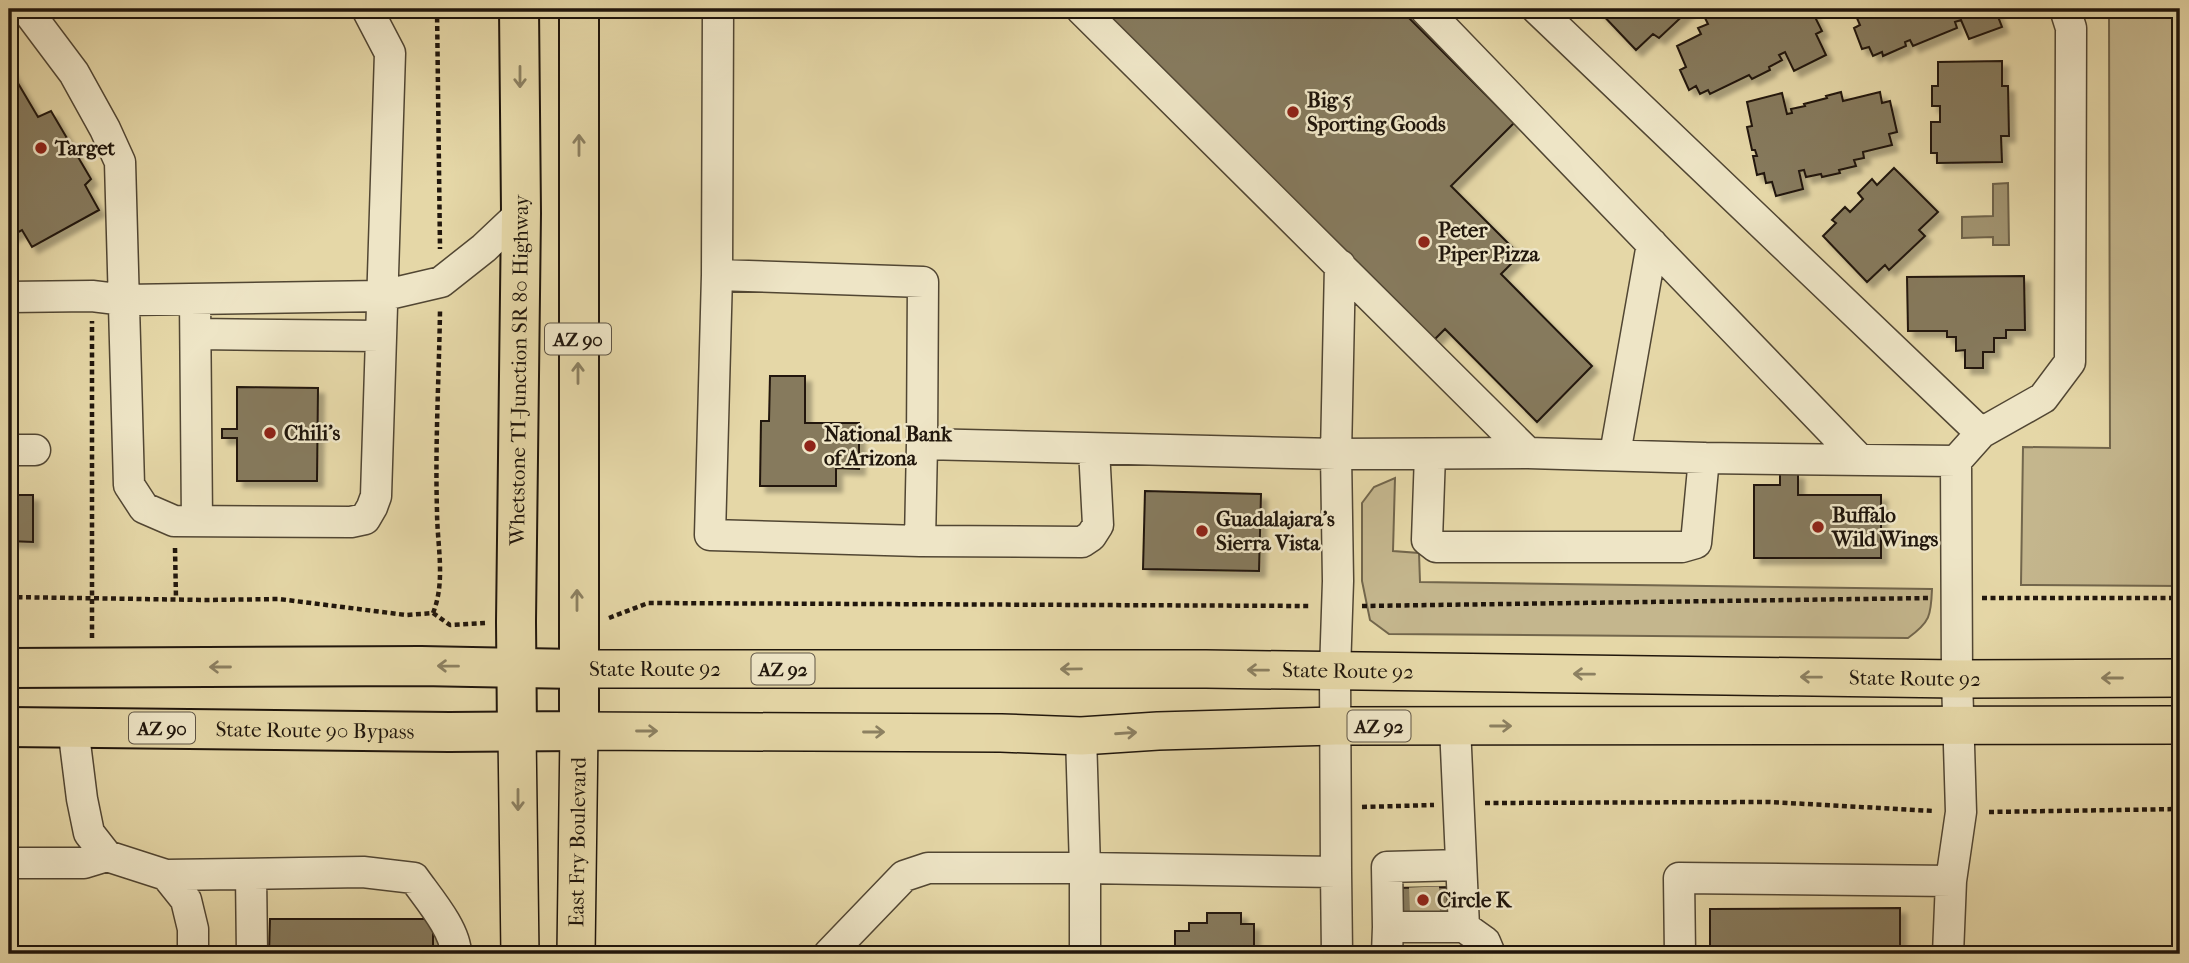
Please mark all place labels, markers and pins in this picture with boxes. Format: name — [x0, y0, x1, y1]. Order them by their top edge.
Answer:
place label: Big 5 Sporting Goods — [1307, 88, 1446, 136]
marker: Big 5 Sporting Goods — [1285, 104, 1301, 120]
place label: Target — [54, 136, 116, 160]
marker: Target — [33, 140, 49, 156]
place label: Peter Piper Pizza — [1438, 218, 1541, 266]
marker: Peter Piper Pizza — [1416, 234, 1432, 250]
place label: Chili's — [284, 421, 341, 445]
place label: National Bank of Arizona — [824, 422, 953, 470]
marker: Chili's — [262, 425, 278, 441]
marker: National Bank of Arizona — [802, 438, 818, 454]
place label: Buffalo Wild Wings — [1831, 503, 1938, 551]
place label: Guadalajara's Sierra Vista — [1216, 507, 1335, 555]
marker: Buffalo Wild Wings — [1810, 519, 1826, 535]
marker: Guadalajara's Sierra Vista — [1194, 523, 1210, 539]
place label: Circle K — [1437, 888, 1513, 912]
marker: Circle K — [1415, 892, 1431, 908]

